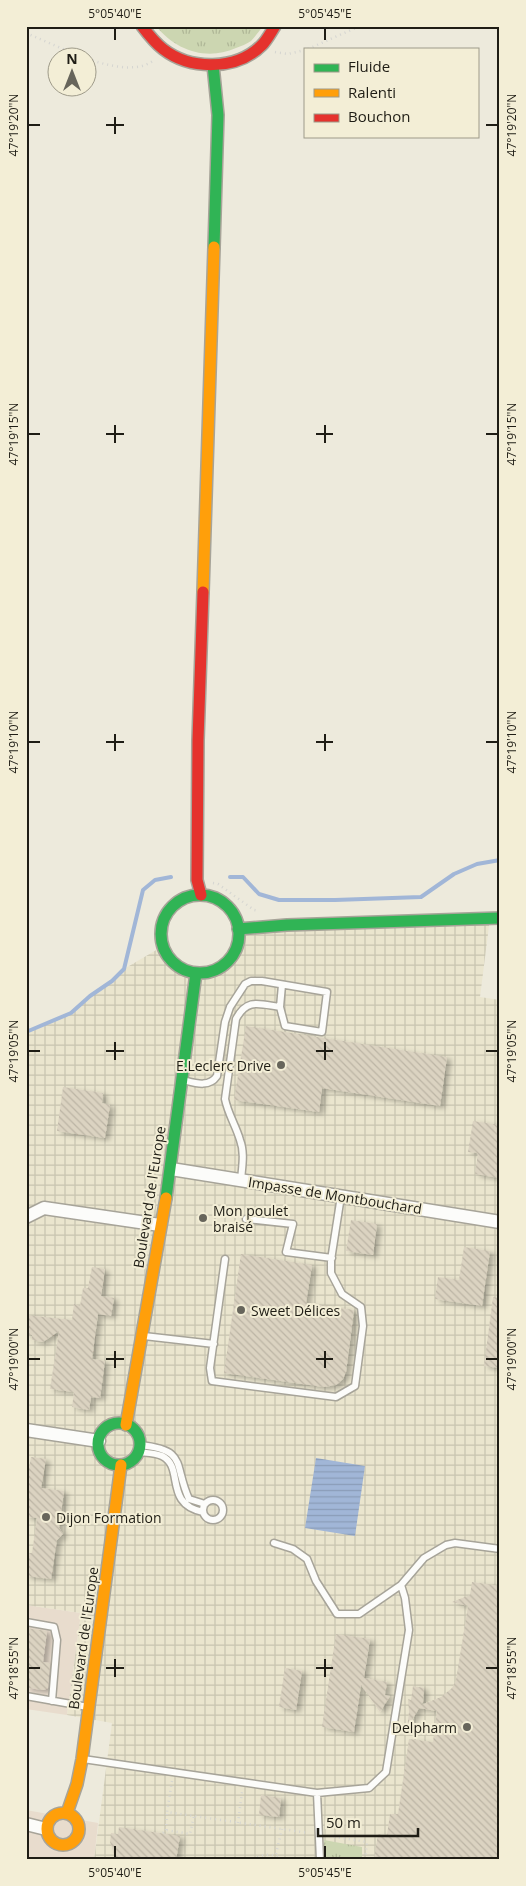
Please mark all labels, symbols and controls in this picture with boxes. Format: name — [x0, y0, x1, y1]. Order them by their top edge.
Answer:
text: 5°05'40"E — [88, 5, 142, 22]
text: 5°05'45"E — [298, 5, 352, 22]
north arrow — [48, 48, 98, 98]
legend — [304, 48, 478, 138]
text: N — [66, 49, 78, 68]
text: Fluide — [348, 56, 390, 76]
text: Ralenti — [348, 82, 396, 102]
text: 47°19'20"N — [5, 94, 22, 156]
text: 47°19'20"N — [503, 94, 520, 156]
text: Bouchon — [348, 106, 411, 126]
text: 47°19'15"N — [5, 403, 22, 465]
text: 47°19'15"N — [503, 403, 520, 465]
text: 47°19'10"N — [5, 711, 22, 773]
text: 47°19'10"N — [503, 711, 520, 773]
text: 47°19'05"N — [5, 1020, 22, 1082]
text: 47°19'05"N — [503, 1020, 520, 1082]
place label: E.Leclerc Drive — [176, 1056, 271, 1075]
marker: E.Leclerc Drive — [275, 1059, 287, 1071]
street label: Boulevard de l'Europe — [128, 1124, 170, 1269]
street label: Impasse de Montbouchard — [247, 1172, 423, 1218]
place label: Mon poulet braisé — [213, 1201, 288, 1236]
marker: Mon poulet braisé — [197, 1212, 209, 1224]
place label: Sweet Délices — [251, 1301, 341, 1320]
marker: Sweet Délices — [235, 1304, 247, 1316]
text: 47°19'00"N — [5, 1328, 22, 1390]
text: 47°19'00"N — [503, 1328, 520, 1390]
place label: Dijon Formation — [56, 1508, 162, 1527]
marker: Dijon Formation — [40, 1511, 52, 1523]
street label: Boulevard de l'Europe — [64, 1565, 102, 1710]
text: 47°18'55"N — [5, 1637, 22, 1699]
text: 47°18'55"N — [503, 1637, 520, 1699]
place label: Delpharm — [392, 1718, 457, 1737]
marker: Delpharm — [461, 1721, 473, 1733]
scale bar — [318, 1806, 418, 1838]
text: 50 m — [326, 1812, 361, 1832]
text: 5°05'40"E — [88, 1864, 142, 1881]
text: 5°05'45"E — [298, 1864, 352, 1881]

